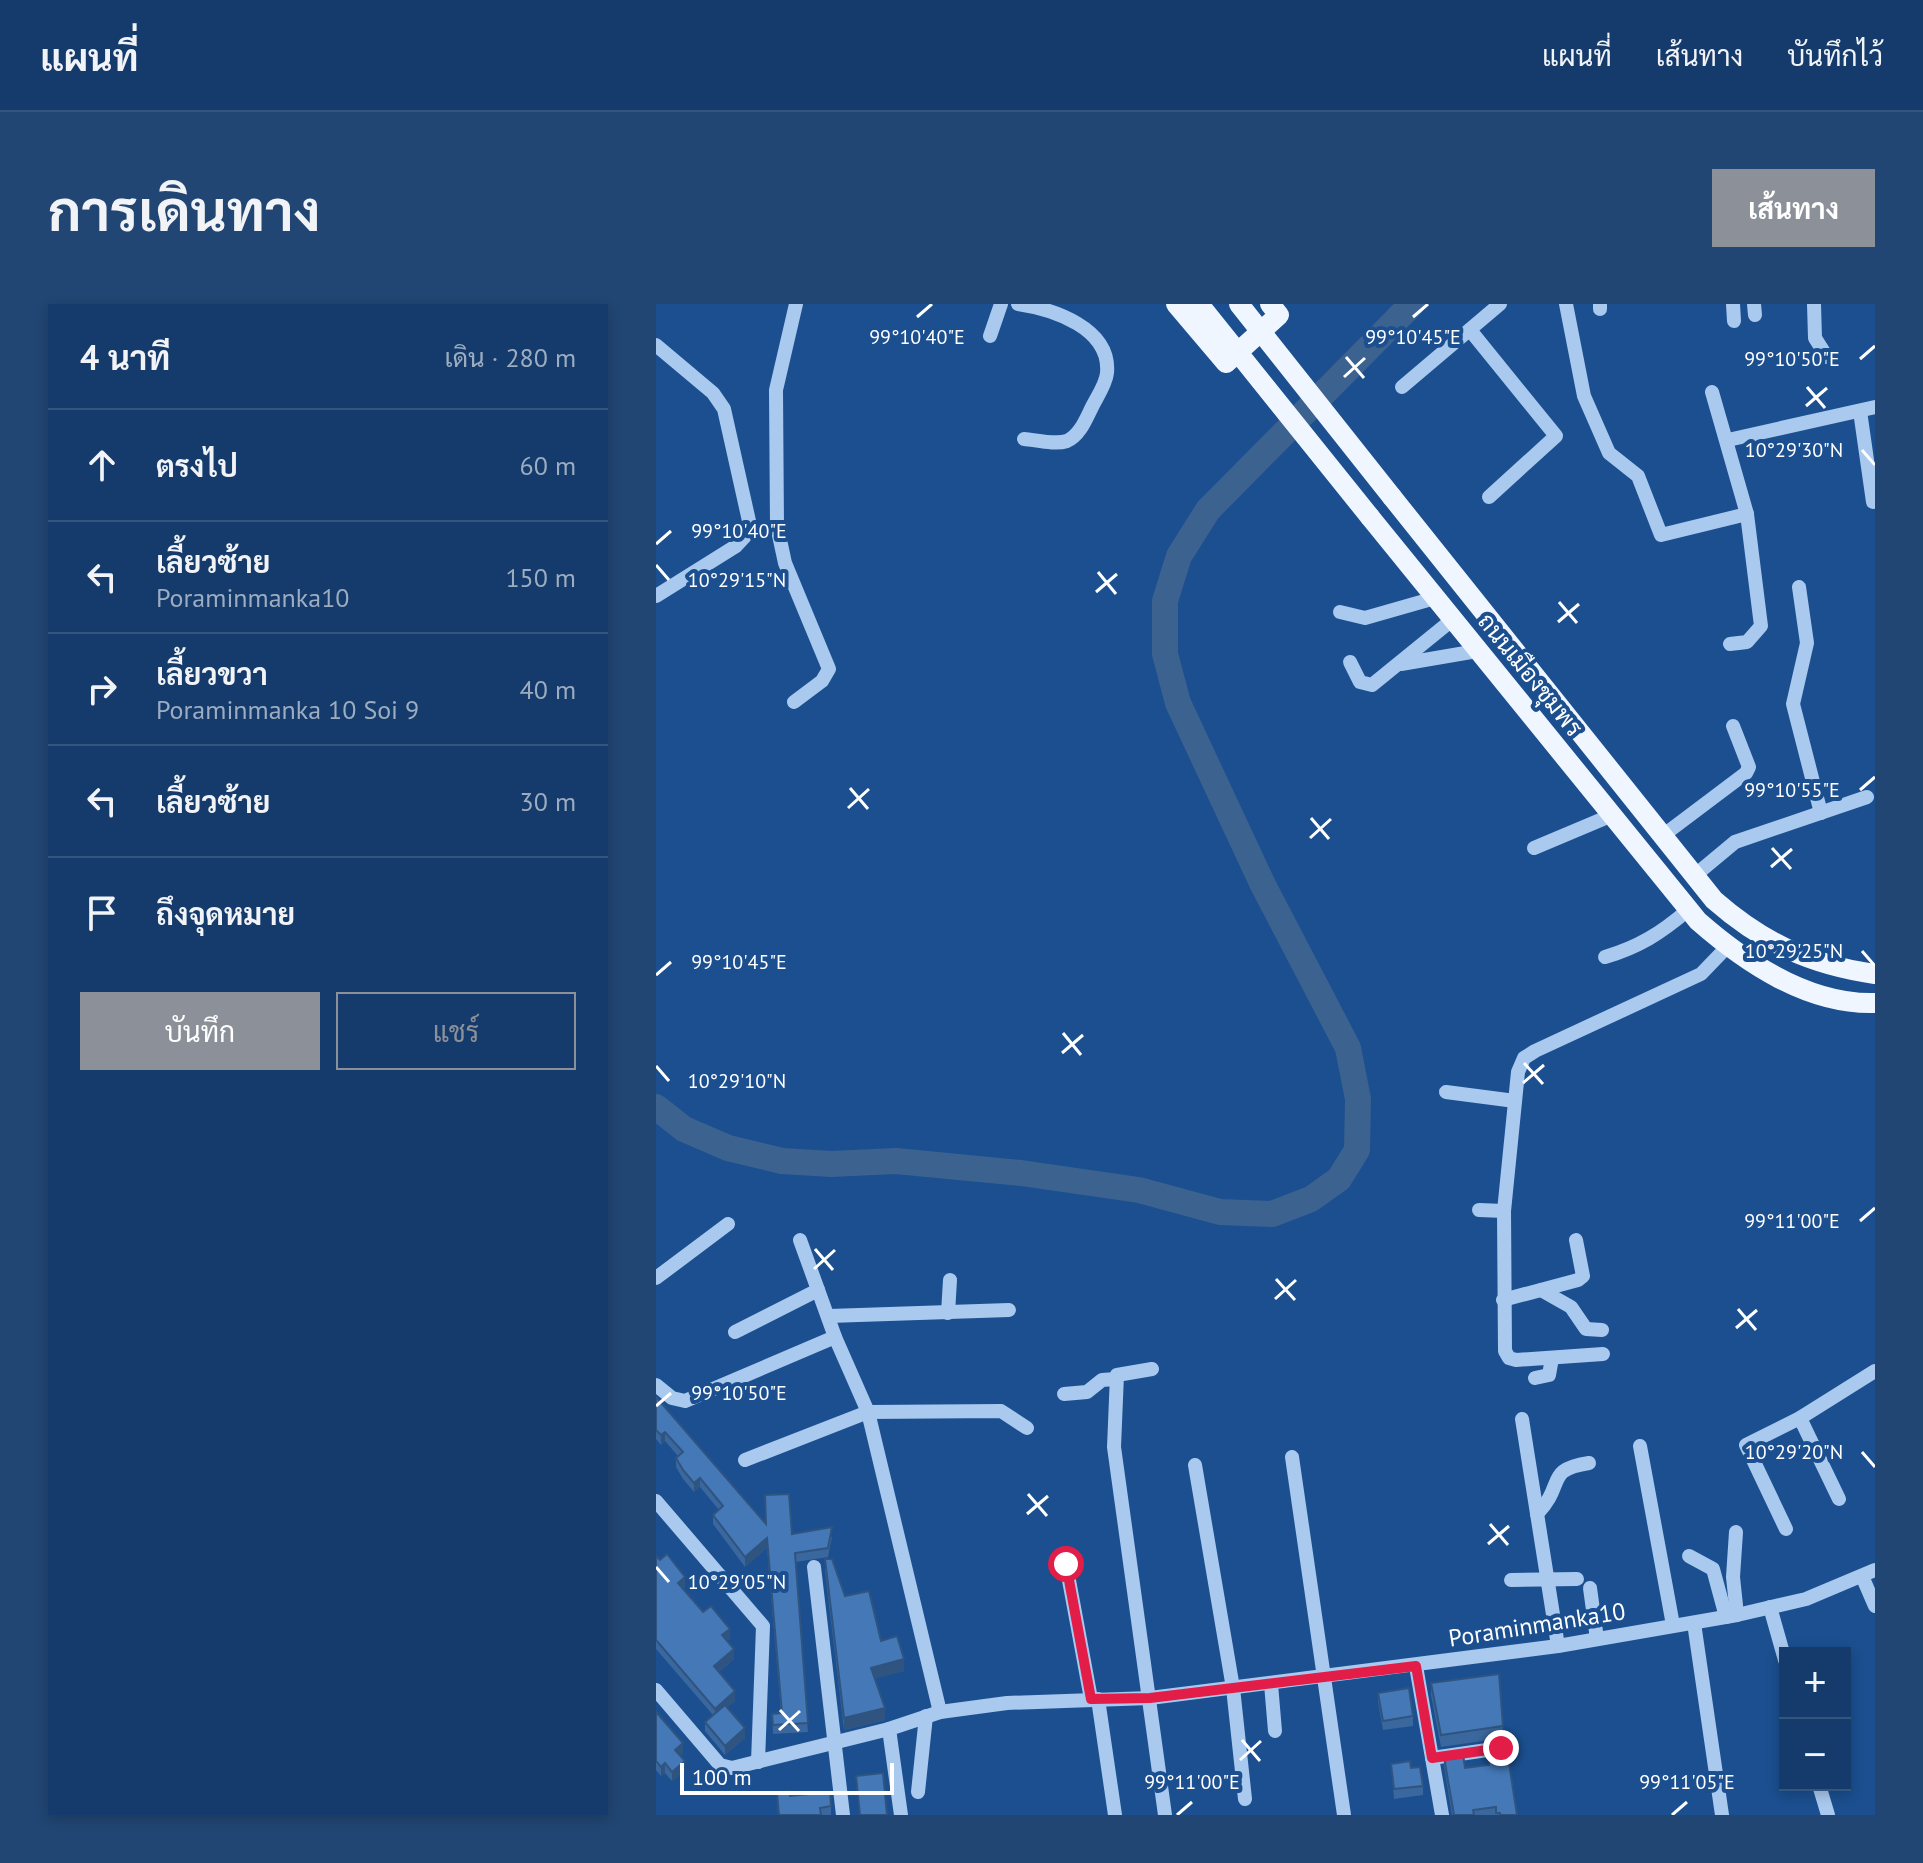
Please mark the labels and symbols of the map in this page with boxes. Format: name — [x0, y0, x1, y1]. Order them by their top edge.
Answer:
text: 99°10'40"E — [869, 324, 965, 350]
text: 99°10'45"E — [1365, 324, 1461, 350]
text: 99°10'50"E — [1744, 346, 1840, 372]
text: 10°29'30"N — [1745, 437, 1843, 463]
text: 99°10'40"E — [691, 518, 787, 544]
text: 10°29'15"N — [688, 567, 786, 593]
street label: ถนนเมืองชุมพร — [1470, 607, 1590, 743]
text: 99°10'55"E — [1744, 777, 1840, 803]
text: 10°29'25"N — [1745, 938, 1843, 964]
text: 99°10'45"E — [691, 949, 787, 975]
text: 10°29'10"N — [688, 1068, 786, 1094]
text: 99°11'00"E — [1744, 1208, 1840, 1234]
text: 99°10'50"E — [691, 1380, 787, 1406]
text: 10°29'20"N — [1745, 1439, 1843, 1465]
route start — [1048, 1546, 1084, 1582]
text: 10°29'05"N — [688, 1569, 786, 1595]
street label: Poraminmanka10 — [1446, 1595, 1628, 1654]
route end — [1483, 1730, 1519, 1766]
scale bar — [680, 1759, 894, 1795]
text: 99°11'00"E — [1144, 1769, 1240, 1795]
text: 99°11'05"E — [1639, 1769, 1735, 1795]

